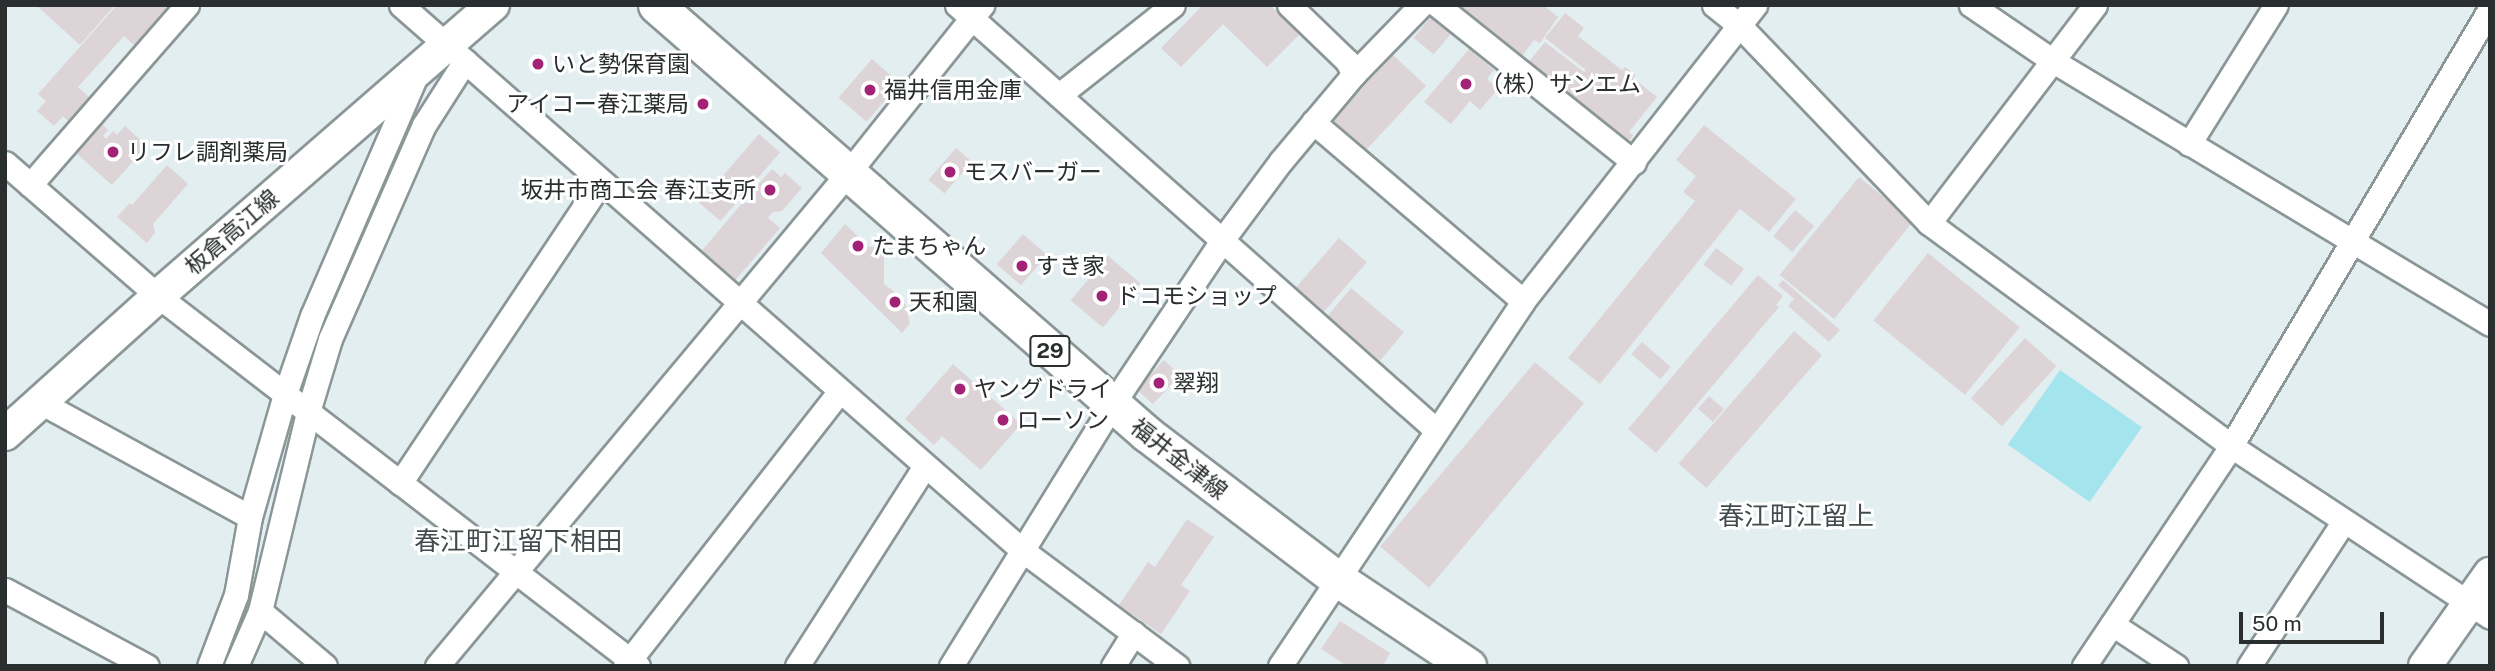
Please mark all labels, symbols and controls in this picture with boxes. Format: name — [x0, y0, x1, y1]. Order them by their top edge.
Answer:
place label: いと勢保育園 — [552, 50, 690, 78]
marker: いと勢保育園 — [530, 56, 546, 72]
place label: （株）サンエム — [1480, 70, 1641, 98]
place label: 福井信用金庫 — [884, 76, 1022, 104]
marker: （株）サンエム — [1458, 76, 1474, 92]
marker: 福井信用金庫 — [862, 82, 878, 98]
place label: アイコー春江薬局 — [505, 90, 689, 118]
marker: アイコー春江薬局 — [695, 96, 711, 112]
place label: リフレ調剤薬局 — [127, 138, 288, 166]
marker: リフレ調剤薬局 — [105, 144, 121, 160]
place label: モスバーガー — [964, 158, 1102, 186]
marker: モスバーガー — [942, 164, 958, 180]
place label: 坂井市商工会 春江支所 — [520, 176, 756, 204]
marker: 坂井市商工会 春江支所 — [762, 182, 778, 198]
street label: 板倉高江線 — [180, 184, 284, 280]
place label: たまちゃん — [872, 232, 987, 260]
marker: たまちゃん — [850, 238, 866, 254]
place label: すき家 — [1036, 252, 1105, 280]
marker: すき家 — [1014, 258, 1030, 274]
place label: ドコモショップ — [1116, 282, 1277, 310]
place label: 天和園 — [909, 288, 978, 316]
marker: ドコモショップ — [1094, 288, 1110, 304]
marker: 天和園 — [887, 294, 903, 310]
road number: 29 — [1029, 334, 1071, 368]
place label: 翠翔 — [1173, 369, 1219, 397]
place label: ヤングドライ — [974, 375, 1112, 403]
marker: 翠翔 — [1151, 375, 1167, 391]
marker: ヤングドライ — [952, 381, 968, 397]
place label: ローソン — [1017, 406, 1109, 434]
marker: ローソン — [995, 412, 1011, 428]
street label: 福井金津線 — [1125, 413, 1233, 505]
district label: 春江町江留上 — [1718, 500, 1874, 532]
district label: 春江町江留下相田 — [414, 525, 622, 557]
scale bar — [2243, 598, 2388, 642]
text: 50 m — [2252, 611, 2302, 636]

